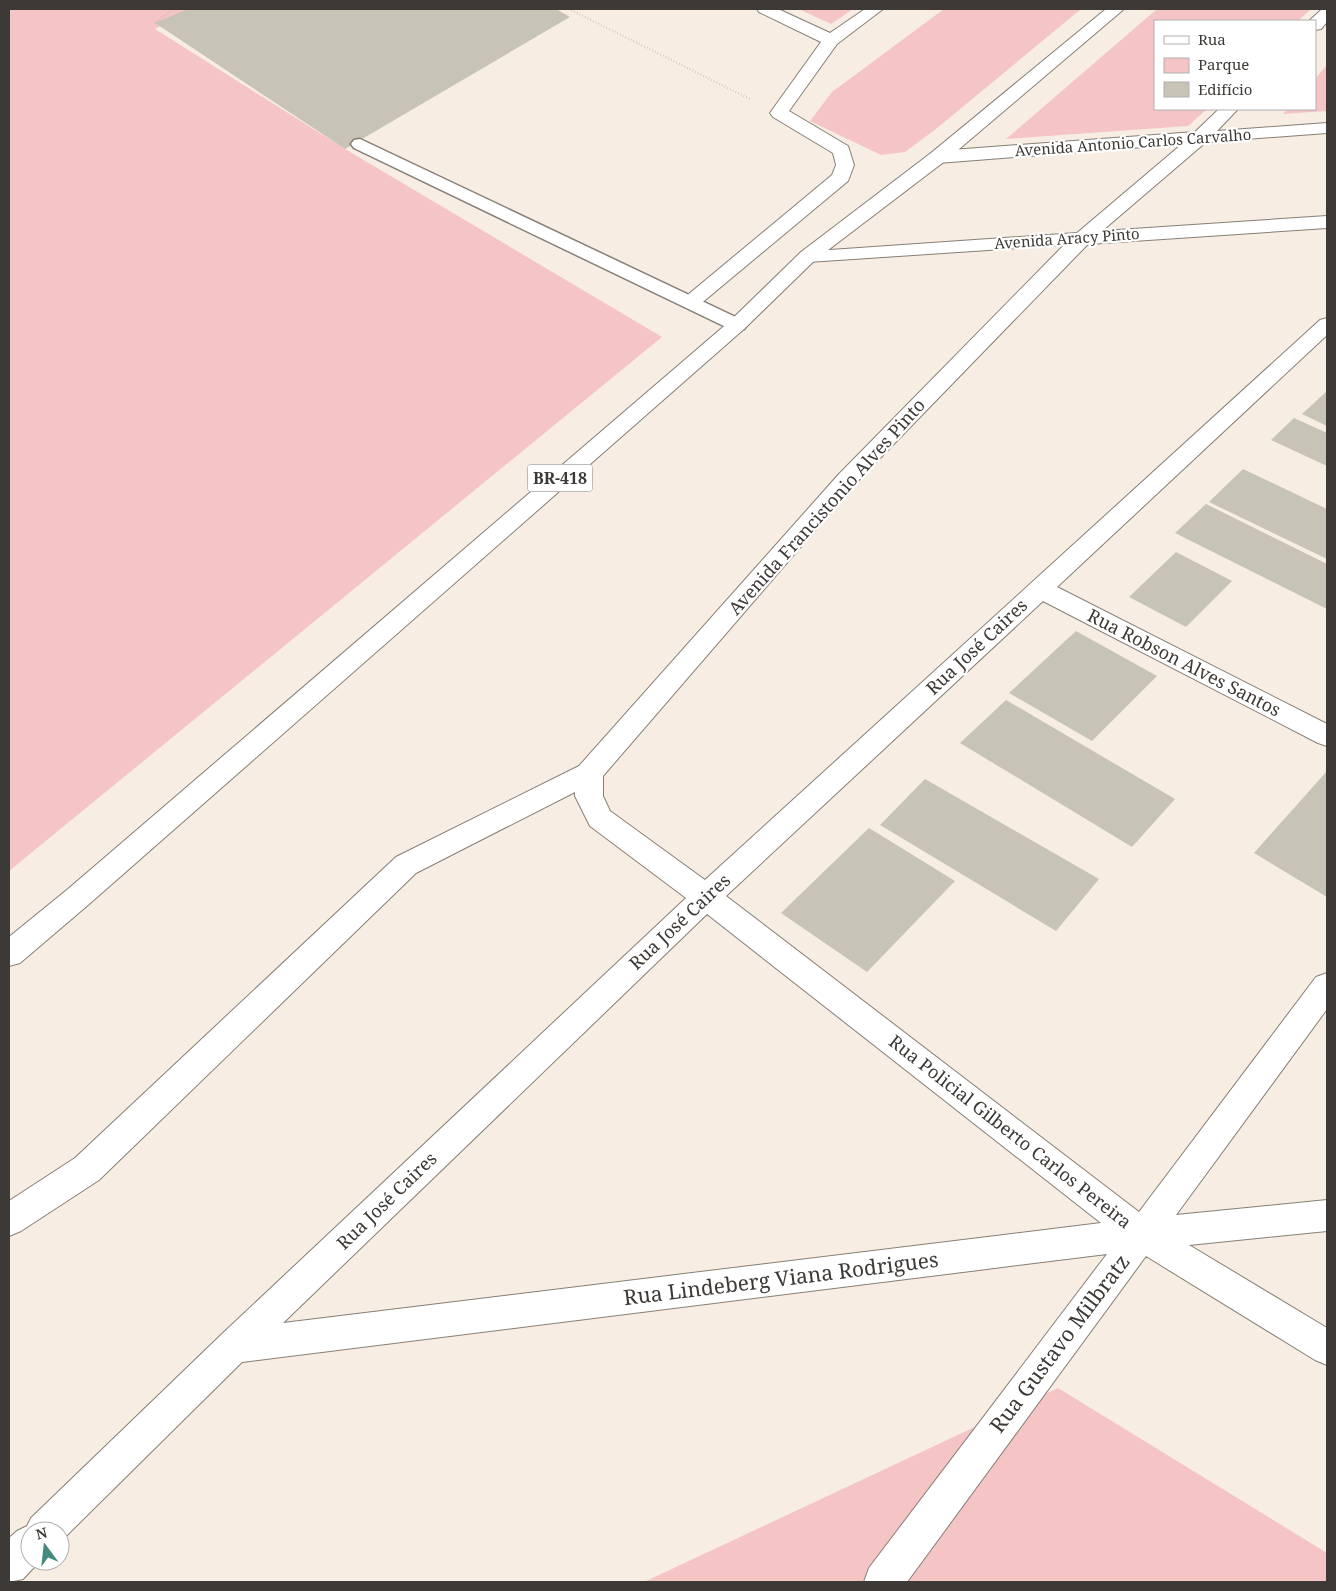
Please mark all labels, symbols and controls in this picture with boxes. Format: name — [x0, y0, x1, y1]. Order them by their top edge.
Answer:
legend — [1154, 20, 1316, 110]
text: Rua — [1198, 29, 1226, 49]
text: Parque — [1198, 54, 1249, 74]
text: Edifício — [1198, 79, 1253, 99]
street label: Avenida Antonio Carlos Carvalho — [1014, 124, 1252, 160]
street label: Avenida Aracy Pinto — [994, 223, 1140, 253]
street label: Avenida Francistonio Alves Pinto — [723, 393, 930, 620]
road number: BR-418 — [528, 464, 592, 492]
street label: Rua José Caires — [920, 593, 1032, 700]
street label: Rua Robson Alves Santos — [1084, 603, 1285, 721]
street label: Rua José Caires — [623, 868, 735, 975]
street label: Rua Policial Gilberto Carlos Pereira — [884, 1029, 1137, 1233]
street label: Rua José Caires — [331, 1146, 442, 1254]
street label: Rua Lindeberg Viana Rodrigues — [622, 1245, 940, 1311]
street label: Rua Gustavo Milbratz — [983, 1249, 1135, 1438]
north arrow — [20, 1521, 70, 1571]
text: N — [34, 1522, 49, 1544]

